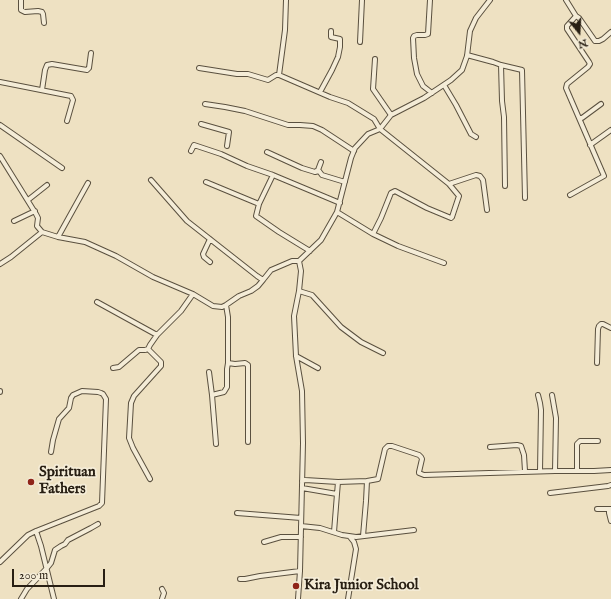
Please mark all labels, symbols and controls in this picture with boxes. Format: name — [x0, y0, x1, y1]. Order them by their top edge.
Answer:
north arrow — [559, 12, 599, 52]
text: N — [576, 35, 589, 52]
place label: Spirituan Fathers — [39, 464, 96, 499]
marker: Spirituan Fathers — [26, 477, 36, 487]
scale bar — [14, 561, 107, 587]
text: 200 m — [19, 568, 48, 583]
place label: Kira Junior School — [304, 577, 419, 595]
marker: Kira Junior School — [291, 581, 301, 591]

